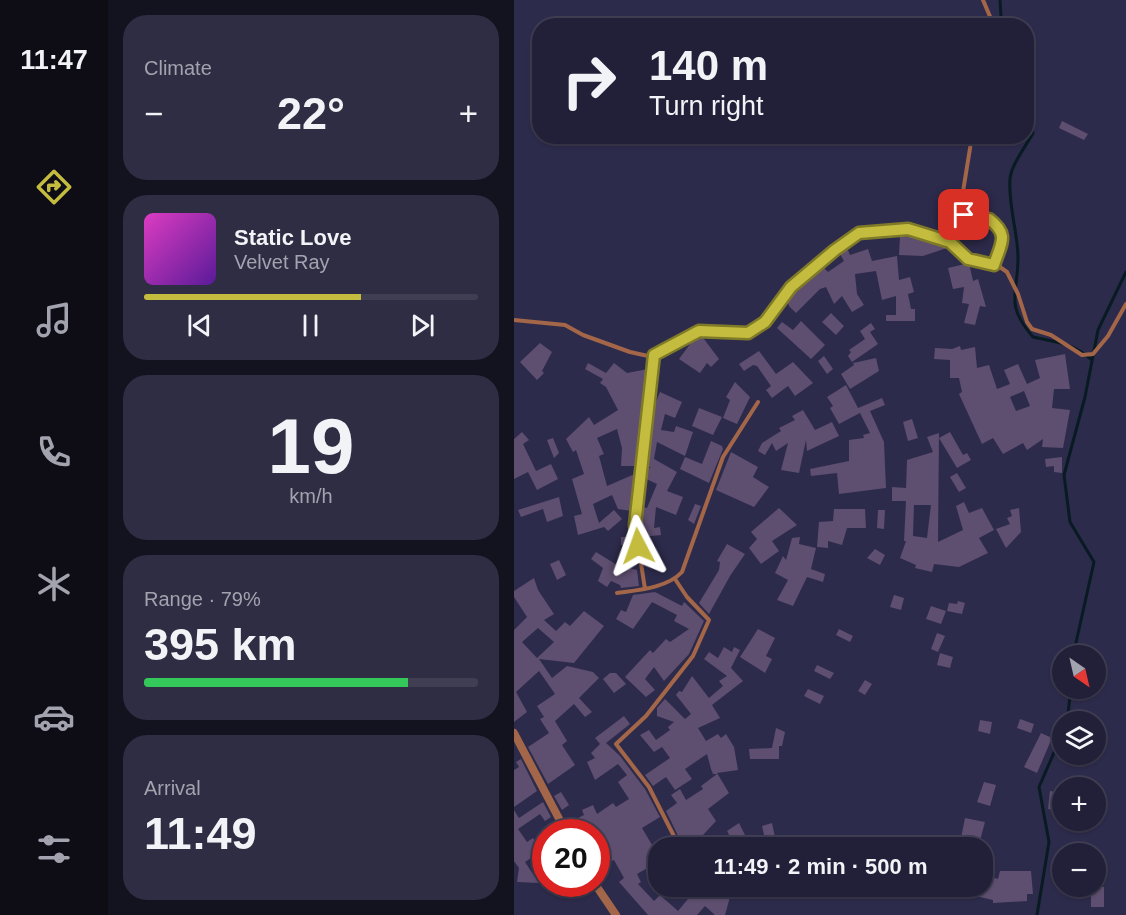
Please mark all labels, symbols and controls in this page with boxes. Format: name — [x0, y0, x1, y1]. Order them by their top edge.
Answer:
icon: right — [550, 42, 628, 120]
text: 140 m — [649, 42, 768, 89]
text: 11:47 — [20, 45, 88, 75]
text: Climate — [144, 57, 212, 79]
text: 22° — [277, 88, 345, 139]
text: Turn right — [649, 91, 764, 121]
text: − — [144, 95, 163, 132]
text: + — [459, 95, 478, 132]
icon: directions — [33, 166, 75, 208]
pin — [938, 189, 989, 240]
icon: arrive — [947, 198, 980, 231]
text: Static Love — [234, 225, 351, 250]
text: Velvet Ray — [234, 251, 330, 273]
icon: music — [33, 299, 75, 341]
icon: previous — [183, 309, 216, 342]
icon: pause — [294, 309, 327, 342]
icon: next — [406, 309, 439, 342]
text: 19 — [268, 402, 354, 490]
icon: phone — [33, 431, 75, 473]
text: km/h — [289, 485, 333, 507]
position arrow — [606, 514, 670, 578]
icon: climate — [33, 563, 75, 605]
text: Range · 79% — [144, 588, 261, 610]
text: 395 km — [144, 619, 297, 670]
north arrow — [1052, 645, 1106, 699]
map controls — [1052, 645, 1106, 897]
icon: car — [33, 696, 75, 738]
button: layers — [1052, 711, 1106, 765]
text: Arrival — [144, 777, 201, 799]
button: + — [1052, 777, 1106, 831]
text: 11:49 — [144, 808, 257, 859]
speed limit sign: 20 — [532, 819, 610, 897]
icon: filters — [33, 828, 75, 870]
button: − — [1052, 843, 1106, 897]
text: 11:49 · 2 min · 500 m — [714, 854, 928, 879]

